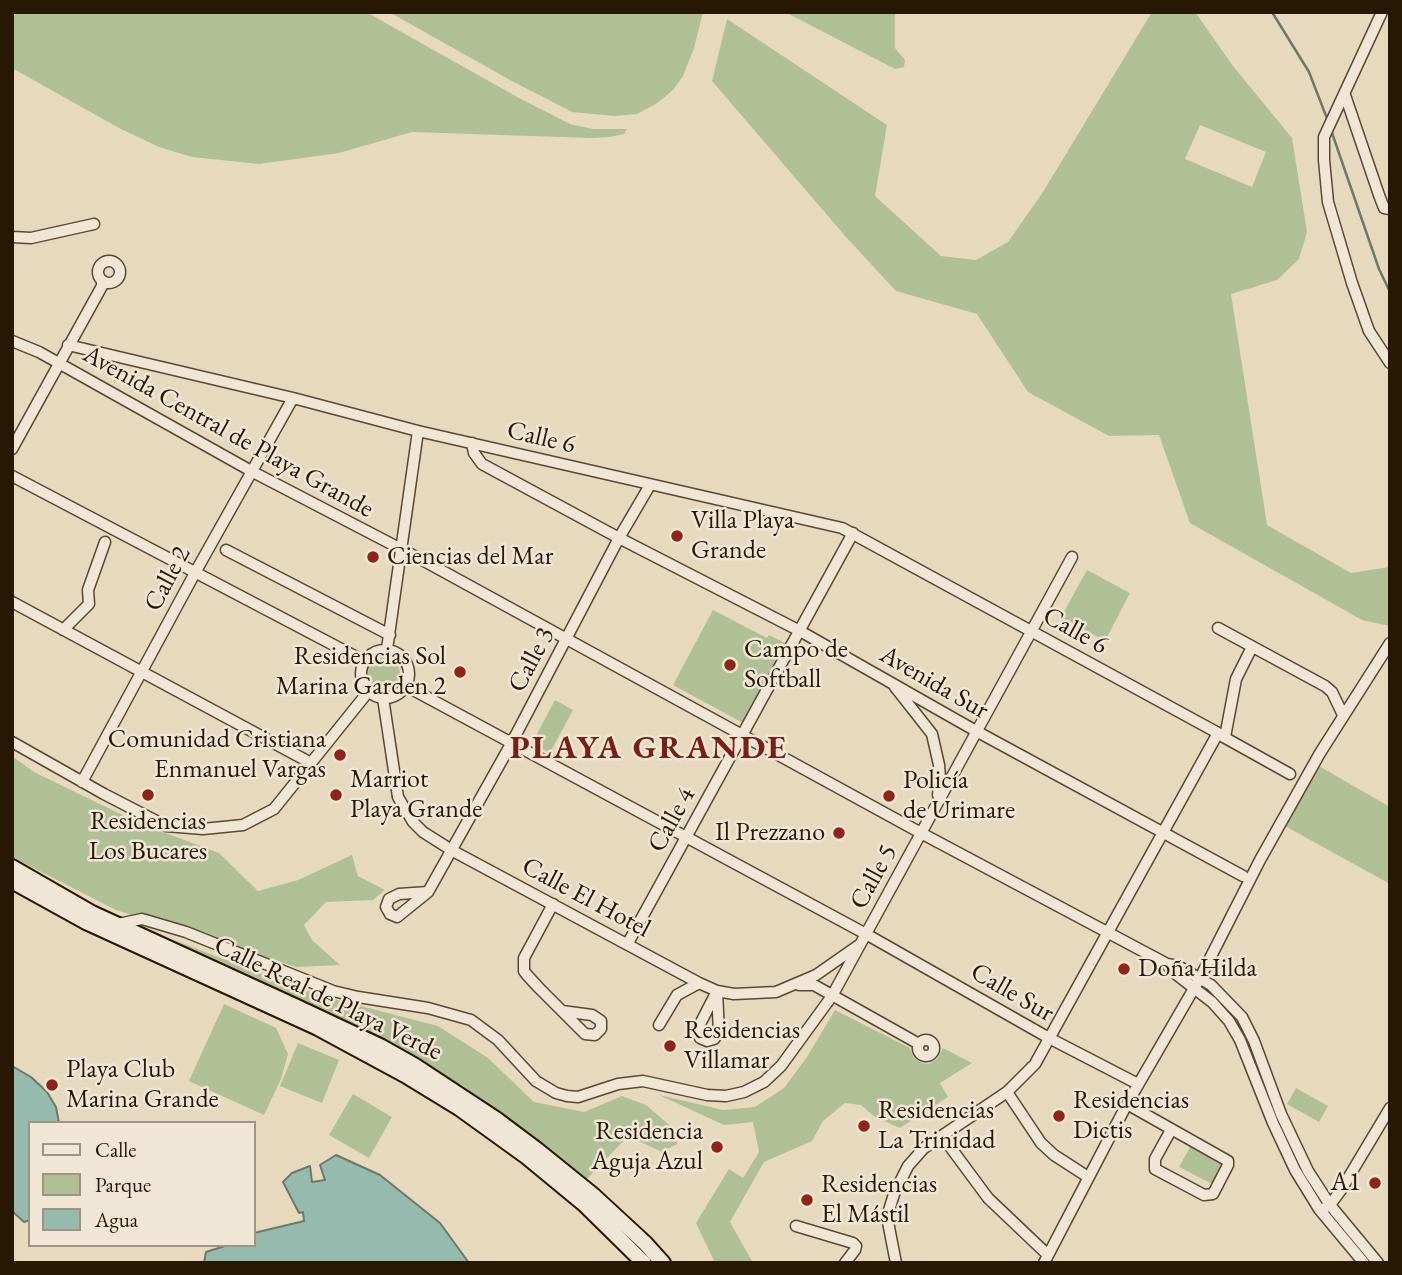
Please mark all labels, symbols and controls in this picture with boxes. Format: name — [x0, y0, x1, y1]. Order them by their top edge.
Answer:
street label: Avenida Central de Playa Grande — [77, 339, 379, 525]
street label: Calle 6 — [504, 415, 578, 461]
place label: Villa Playa Grande — [691, 505, 794, 566]
marker: Villa Playa Grande — [669, 528, 685, 544]
street label: Calle 2 — [138, 541, 198, 617]
place label: Ciencias del Mar — [387, 541, 553, 573]
marker: Ciencias del Mar — [365, 549, 381, 565]
street label: Calle 6 — [1037, 601, 1113, 661]
street label: Calle 3 — [502, 622, 562, 698]
place label: Campo de Softball — [744, 634, 848, 696]
street label: Avenida Sur — [874, 639, 994, 727]
place label: Residencias Sol Marina Garden 2 — [276, 641, 446, 702]
marker: Campo de Softball — [722, 657, 738, 673]
marker: Residencias Sol Marina Garden 2 — [452, 664, 468, 680]
place label: Comunidad Cristiana Enmanuel Vargas — [108, 724, 326, 786]
district label: PLAYA GRANDE — [511, 729, 787, 769]
marker: Comunidad Cristiana Enmanuel Vargas — [332, 747, 348, 763]
place label: Marriot Playa Grande — [350, 764, 482, 826]
place label: Policía de Urimare — [903, 765, 1015, 826]
street label: Calle 4 — [642, 782, 702, 858]
marker: Residencias Los Bucares — [140, 787, 156, 803]
marker: Marriot Playa Grande — [328, 787, 344, 803]
marker: Policía de Urimare — [881, 788, 897, 804]
place label: Residencias Los Bucares — [89, 806, 207, 868]
place label: Il Prezzano — [715, 817, 825, 849]
marker: Il Prezzano — [831, 825, 847, 841]
street label: Calle 5 — [844, 839, 904, 915]
street label: Calle El Hotel — [516, 851, 656, 945]
street label: Calle Real de Playa Verde — [209, 930, 447, 1068]
place label: Doña Hilda — [1138, 953, 1257, 985]
street label: Calle Sur — [965, 957, 1059, 1029]
marker: Doña Hilda — [1116, 961, 1132, 977]
place label: Residencias Villamar — [684, 1015, 800, 1076]
marker: Residencias Villamar — [662, 1038, 678, 1054]
place label: Playa Club Marina Grande — [66, 1054, 219, 1116]
marker: Playa Club Marina Grande — [44, 1077, 60, 1093]
place label: Residencias Dictis — [1073, 1085, 1189, 1146]
place label: Residencias La Trinidad — [878, 1095, 995, 1156]
marker: Residencias Dictis — [1051, 1108, 1067, 1124]
place label: Residencia Aguja Azul — [591, 1116, 703, 1178]
marker: Residencias La Trinidad — [856, 1118, 872, 1134]
legend — [28, 1121, 256, 1247]
text: Calle — [95, 1136, 137, 1163]
marker: Residencia Aguja Azul — [709, 1139, 725, 1155]
place label: A1 — [1331, 1167, 1361, 1199]
place label: Residencias El Mástil — [821, 1169, 937, 1230]
text: Parque — [95, 1171, 151, 1198]
marker: A1 — [1367, 1175, 1383, 1191]
marker: Residencias El Mástil — [799, 1192, 815, 1208]
text: Agua — [95, 1206, 138, 1233]

